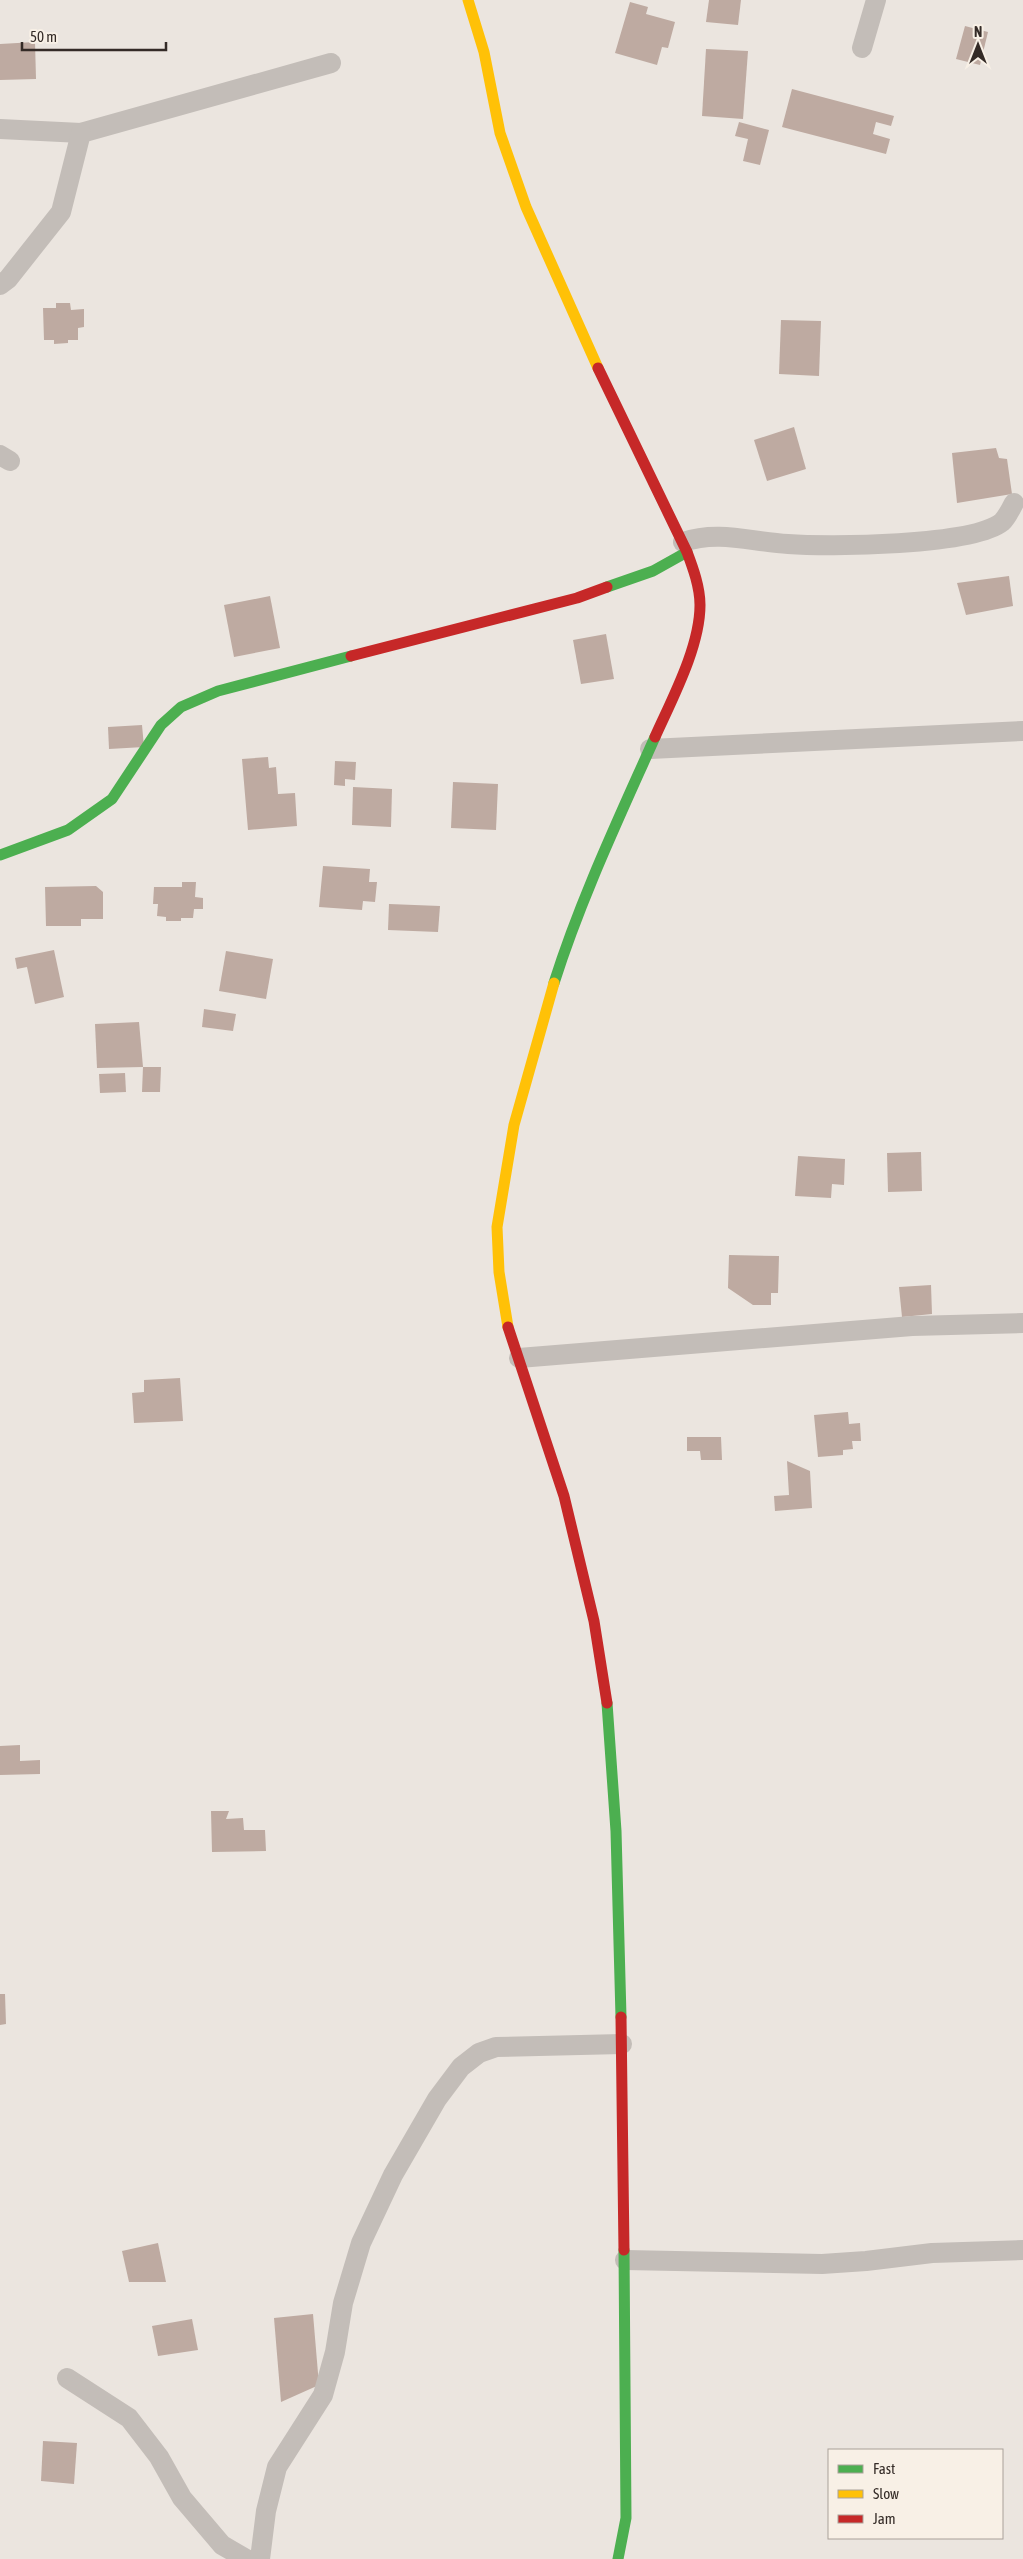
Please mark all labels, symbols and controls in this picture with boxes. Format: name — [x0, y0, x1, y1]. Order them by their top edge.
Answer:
scale bar — [22, 20, 166, 52]
north arrow — [953, 20, 1003, 70]
text: N — [974, 24, 982, 40]
text: 50 m — [30, 28, 57, 45]
legend — [828, 2449, 1003, 2539]
text: Fast — [873, 2460, 895, 2477]
text: Slow — [873, 2485, 899, 2502]
text: Jam — [873, 2510, 896, 2527]

